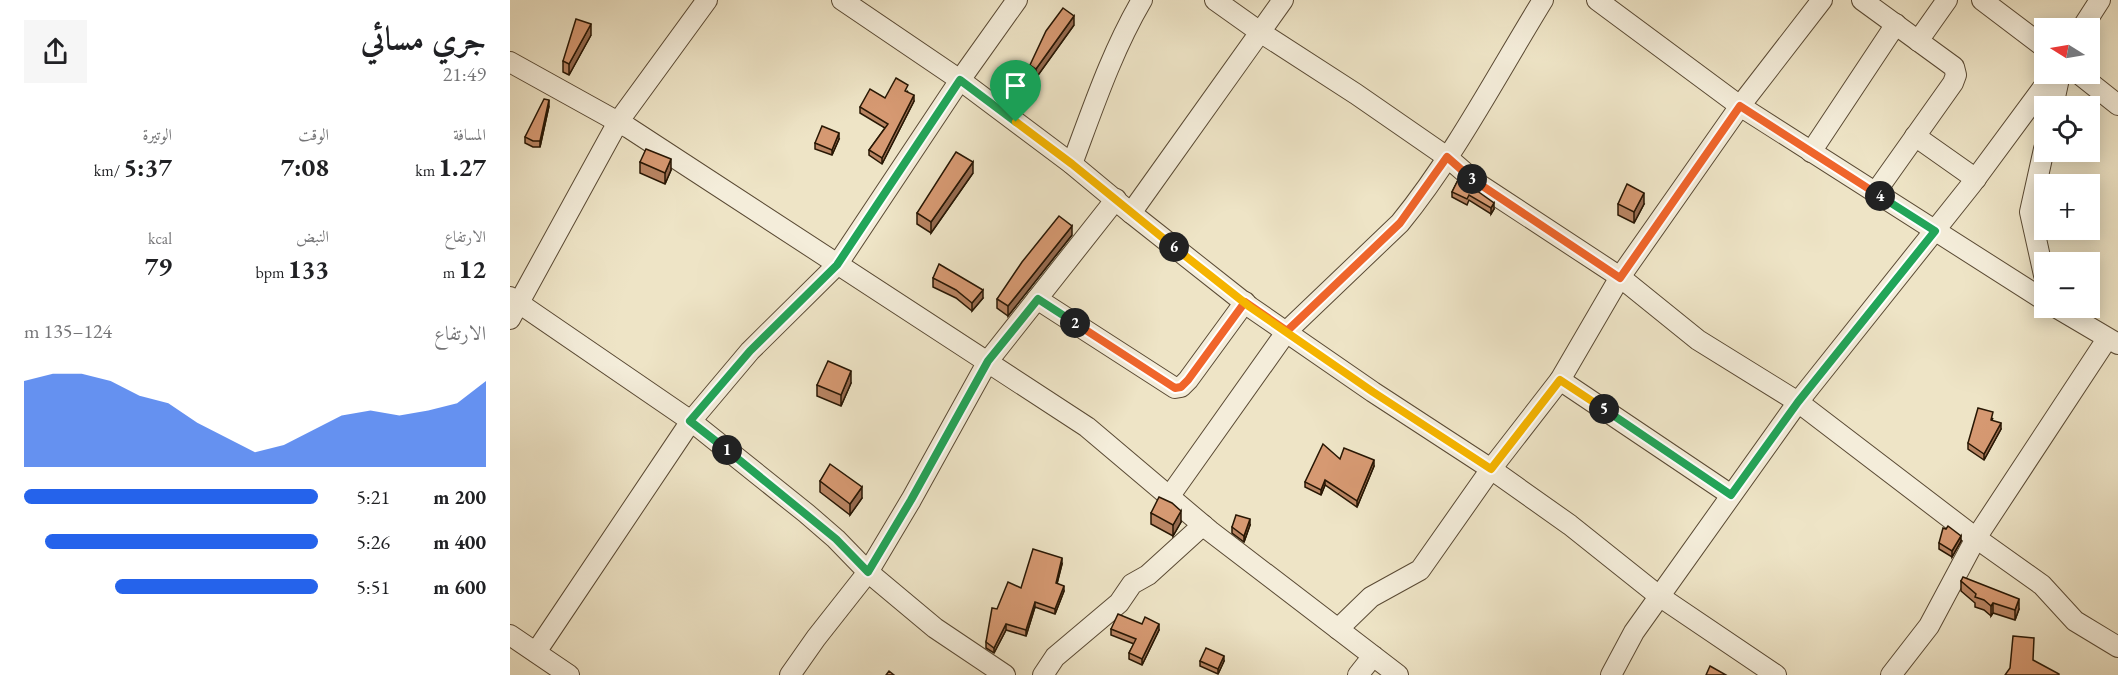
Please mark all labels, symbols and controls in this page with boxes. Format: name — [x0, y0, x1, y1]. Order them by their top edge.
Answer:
text: جري مسائي — [361, 17, 486, 60]
north arrow — [2034, 18, 2100, 84]
map controls — [2034, 18, 2100, 318]
button: share — [24, 20, 87, 83]
pin — [990, 60, 1041, 122]
text: 21:49 — [443, 61, 486, 87]
icon: arrive — [999, 69, 1032, 102]
button: locate — [2034, 96, 2100, 162]
text: الوتيرة — [142, 124, 172, 145]
text: الوقت — [298, 124, 329, 145]
text: المسافة — [453, 124, 486, 145]
text: 5:37 — [123, 150, 172, 184]
text: 7:08 — [280, 150, 329, 184]
text: 1.27 — [438, 150, 486, 184]
text: /km — [94, 160, 123, 181]
text: km — [415, 160, 438, 181]
pin: 3 — [1457, 164, 1487, 194]
text: 3 — [1468, 168, 1476, 189]
button: + — [2034, 174, 2100, 240]
pin: 4 — [1865, 181, 1895, 211]
text: 4 — [1876, 185, 1884, 206]
text: النبض — [296, 226, 329, 247]
text: الارتفاع — [444, 226, 486, 247]
text: kcal — [148, 228, 172, 249]
pin: 6 — [1159, 232, 1189, 262]
text: 6 — [1170, 236, 1178, 257]
text: 79 — [144, 249, 172, 283]
text: 133 — [288, 252, 329, 286]
text: 12 — [458, 252, 486, 286]
button: − — [2034, 252, 2100, 318]
text: bpm — [256, 262, 288, 283]
text: m — [443, 262, 458, 283]
pin: 2 — [1060, 308, 1090, 338]
text: 2 — [1071, 312, 1079, 333]
text: 124–135 m — [24, 318, 112, 344]
text: الارتفاع — [434, 320, 486, 346]
pin: 5 — [1589, 394, 1619, 424]
text: 5 — [1600, 398, 1608, 419]
pin: 1 — [712, 435, 742, 465]
text: 1 — [723, 439, 731, 460]
text: 5:21 — [356, 484, 390, 510]
text: 200 m — [433, 484, 486, 510]
text: 5:26 — [356, 529, 390, 555]
text: 400 m — [433, 529, 486, 555]
text: 5:51 — [356, 574, 390, 600]
text: 600 m — [433, 574, 486, 600]

